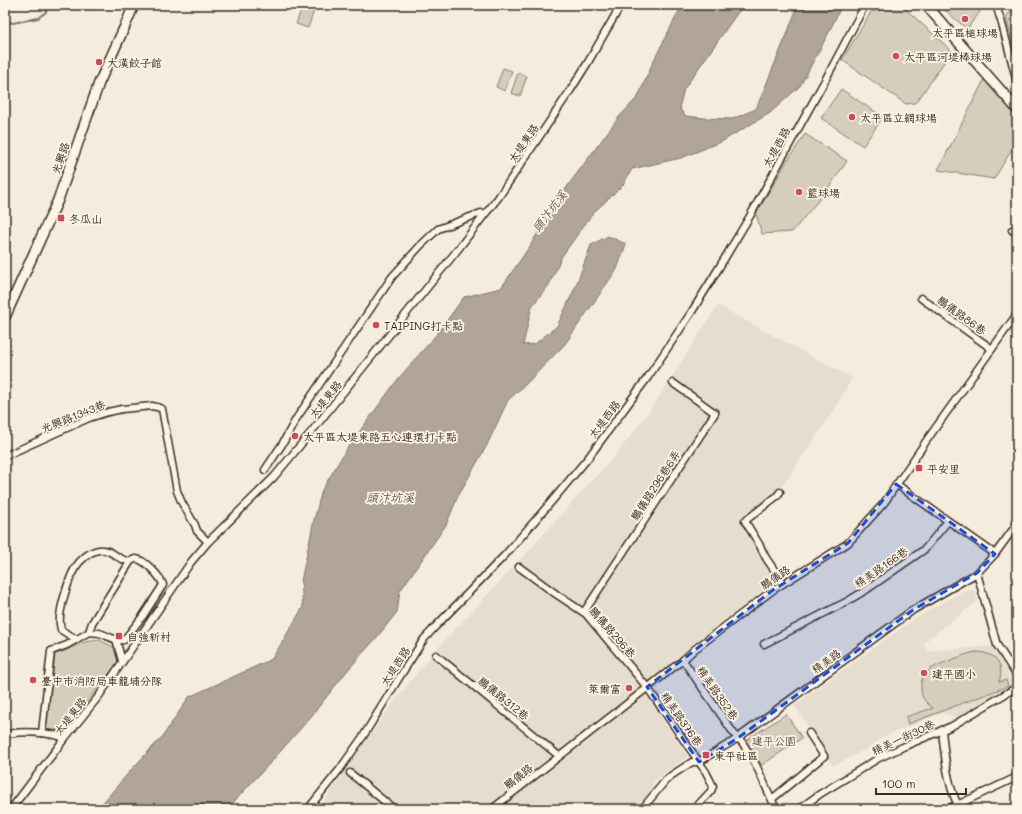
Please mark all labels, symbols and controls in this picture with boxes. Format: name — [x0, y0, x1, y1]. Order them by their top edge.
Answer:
marker: 太平區槌球場 — [960, 14, 970, 24]
place label: 太平區槌球場 — [932, 25, 998, 40]
place label: 太平區河堤棒球場 — [904, 49, 992, 64]
marker: 太平區河堤棒球場 — [891, 51, 901, 61]
place label: 大漢餃子館 — [107, 55, 162, 70]
marker: 大漢餃子館 — [94, 57, 104, 67]
place label: 太平區立網球場 — [860, 110, 937, 125]
marker: 太平區立網球場 — [847, 112, 857, 122]
street label: 太堤東路 — [504, 121, 542, 165]
street label: 太堤西路 — [759, 124, 793, 170]
street label: 光興路 — [48, 140, 72, 176]
place label: 籃球場 — [807, 185, 840, 200]
water label: 頭汴坑溪 — [528, 186, 570, 235]
marker: 籃球場 — [794, 187, 804, 197]
place label: 冬瓜山 — [69, 211, 102, 226]
marker: 冬瓜山 — [56, 213, 66, 223]
street label: 鵬儀路86巷 — [934, 292, 990, 338]
place label: TAIPING打卡點 — [384, 318, 463, 333]
marker: TAIPING打卡點 — [371, 320, 381, 330]
street label: 太堤東路 — [305, 377, 345, 421]
street label: 光興路1343巷 — [39, 396, 107, 436]
street label: 太堤西路 — [585, 397, 623, 441]
place label: 太平區太堤東路五心連環打卡點 — [303, 429, 457, 444]
marker: 太平區太堤東路五心連環打卡點 — [290, 431, 300, 441]
street label: 鵬儀路296巷6弄 — [627, 447, 683, 523]
place label: 平安里 — [927, 461, 960, 476]
marker: 平安里 — [914, 463, 924, 473]
water label: 頭汴坑溪 — [366, 489, 415, 505]
street label: 精美路166巷 — [851, 543, 911, 591]
street label: 鵬儀路 — [757, 562, 793, 592]
street label: 鵬儀路296巷 — [587, 603, 639, 661]
place label: 自強新村 — [127, 629, 171, 644]
marker: 自強新村 — [114, 631, 124, 641]
street label: 太堤西路 — [377, 643, 413, 689]
street label: 精美路 — [808, 645, 844, 677]
street label: 精美路352巷 — [694, 663, 742, 723]
place label: 建平國小 — [932, 666, 976, 681]
marker: 建平國小 — [919, 668, 929, 678]
place label: 臺中市消防局車籠埔分隊 — [41, 673, 162, 688]
street label: 鵬儀路312巷 — [475, 673, 533, 723]
marker: 臺中市消防局車籠埔分隊 — [28, 675, 38, 685]
place label: 萊爾富 — [588, 681, 621, 696]
marker: 萊爾富 — [624, 683, 634, 693]
street label: 精美路376巷 — [658, 689, 706, 749]
street label: 太堤東路 — [51, 694, 89, 738]
street label: 精美一街30巷 — [869, 716, 937, 758]
park label: 建平公園 — [752, 733, 796, 748]
place label: 東平社區 — [714, 748, 758, 763]
marker: 東平社區 — [701, 750, 711, 760]
street label: 鵬儀路 — [500, 760, 536, 792]
scale bar — [876, 770, 966, 796]
text: 100 m — [882, 775, 916, 791]

